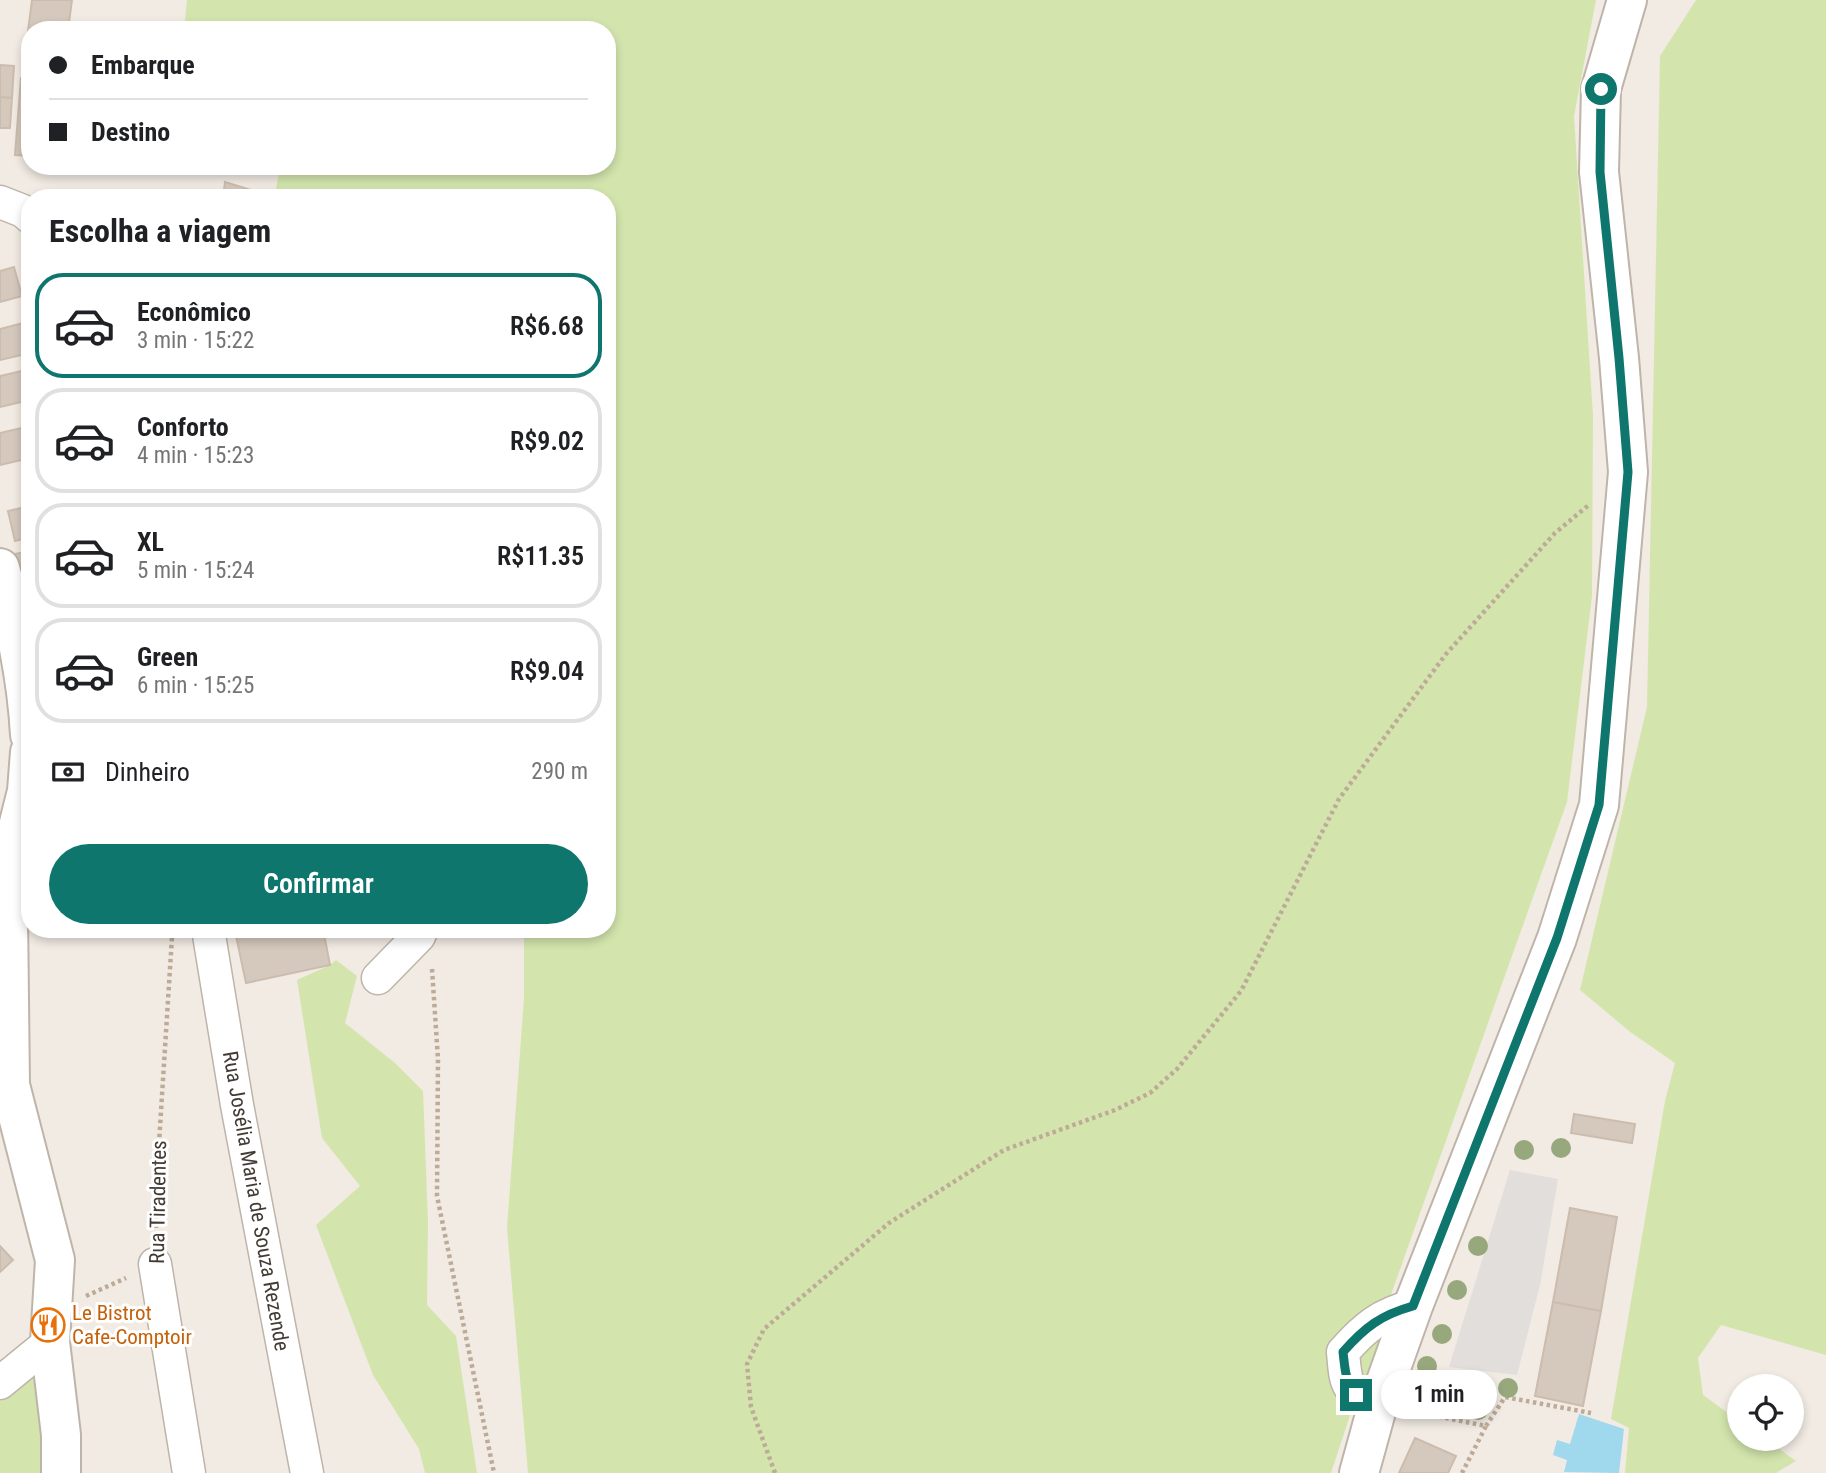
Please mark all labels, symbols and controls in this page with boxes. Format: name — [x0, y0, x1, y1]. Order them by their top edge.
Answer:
text: Embarque — [91, 50, 195, 80]
route start — [1585, 73, 1617, 105]
text: Destino — [91, 117, 170, 147]
text: Escolha a viagem — [49, 212, 271, 250]
icon: car — [53, 294, 116, 357]
text: Econômico — [137, 297, 251, 327]
text: R$6.68 — [510, 311, 584, 341]
text: 3 min · 15:22 — [137, 327, 254, 354]
icon: car — [53, 409, 116, 472]
text: Conforto — [137, 412, 229, 442]
text: R$9.02 — [510, 426, 584, 456]
text: 4 min · 15:23 — [137, 442, 254, 469]
icon: car — [53, 524, 116, 587]
text: XL — [137, 527, 164, 557]
text: R$11.35 — [497, 541, 584, 571]
text: 5 min · 15:24 — [137, 557, 254, 584]
icon: car — [53, 639, 116, 702]
text: Green — [137, 642, 198, 672]
text: R$9.04 — [510, 656, 584, 686]
text: 6 min · 15:25 — [137, 672, 254, 699]
icon: cash — [49, 753, 87, 791]
text: Dinheiro — [105, 757, 190, 787]
text: 290 m — [531, 758, 588, 785]
button: Confirmar — [49, 844, 588, 924]
street label: Rua Josélia Maria de Souza Rezende — [218, 1049, 294, 1353]
street label: Rua Tiradentes — [145, 1140, 171, 1264]
place label: Le Bistrot Cafe-Comptoir — [72, 1301, 192, 1349]
restaurant icon: Le Bistrot Cafe-Comptoir — [29, 1306, 67, 1344]
callout: 1 min — [1380, 1370, 1496, 1420]
map controls — [1727, 1374, 1804, 1451]
button: locate — [1727, 1374, 1804, 1451]
route end — [1340, 1379, 1372, 1411]
text: 1 min — [1414, 1381, 1464, 1408]

